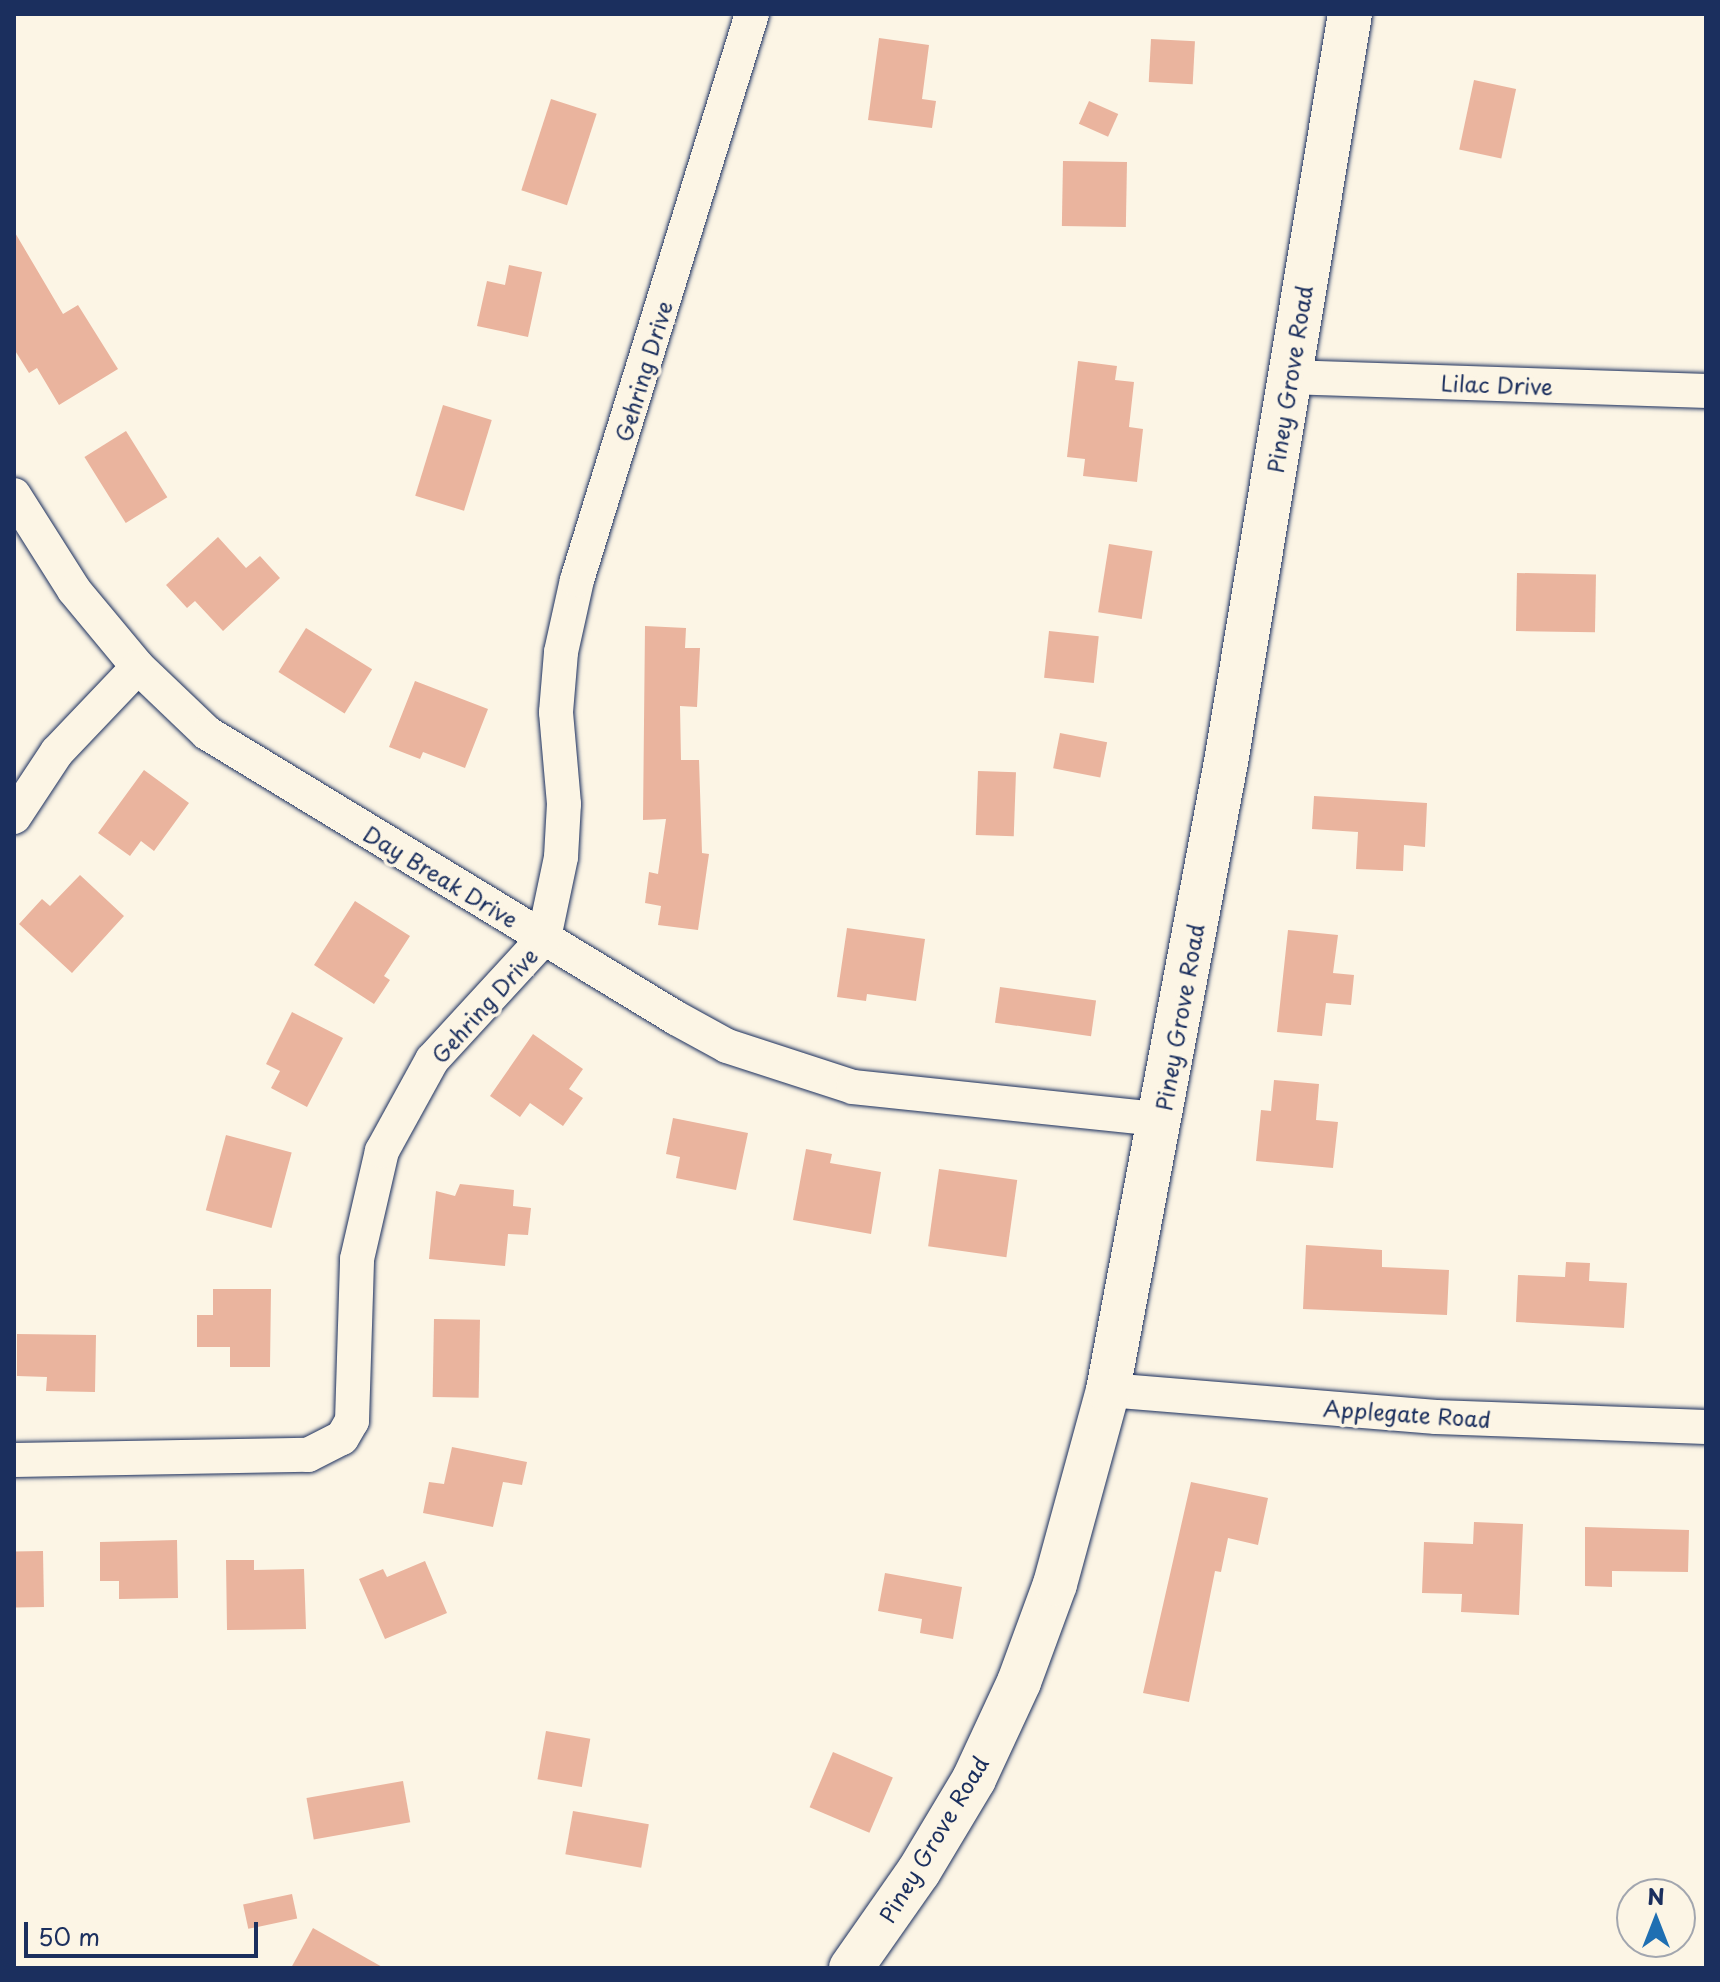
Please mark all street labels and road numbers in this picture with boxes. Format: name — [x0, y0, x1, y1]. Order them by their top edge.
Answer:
street label: Piney Grove Road — [1261, 284, 1317, 474]
street label: Gehring Drive — [609, 297, 677, 445]
street label: Lilac Drive — [1440, 369, 1554, 399]
street label: Day Break Drive — [358, 819, 524, 933]
street label: Piney Grove Road — [1150, 922, 1208, 1112]
street label: Gehring Drive — [425, 942, 543, 1068]
street label: Applegate Road — [1322, 1394, 1492, 1432]
street label: Piney Grove Road — [873, 1751, 993, 1927]

